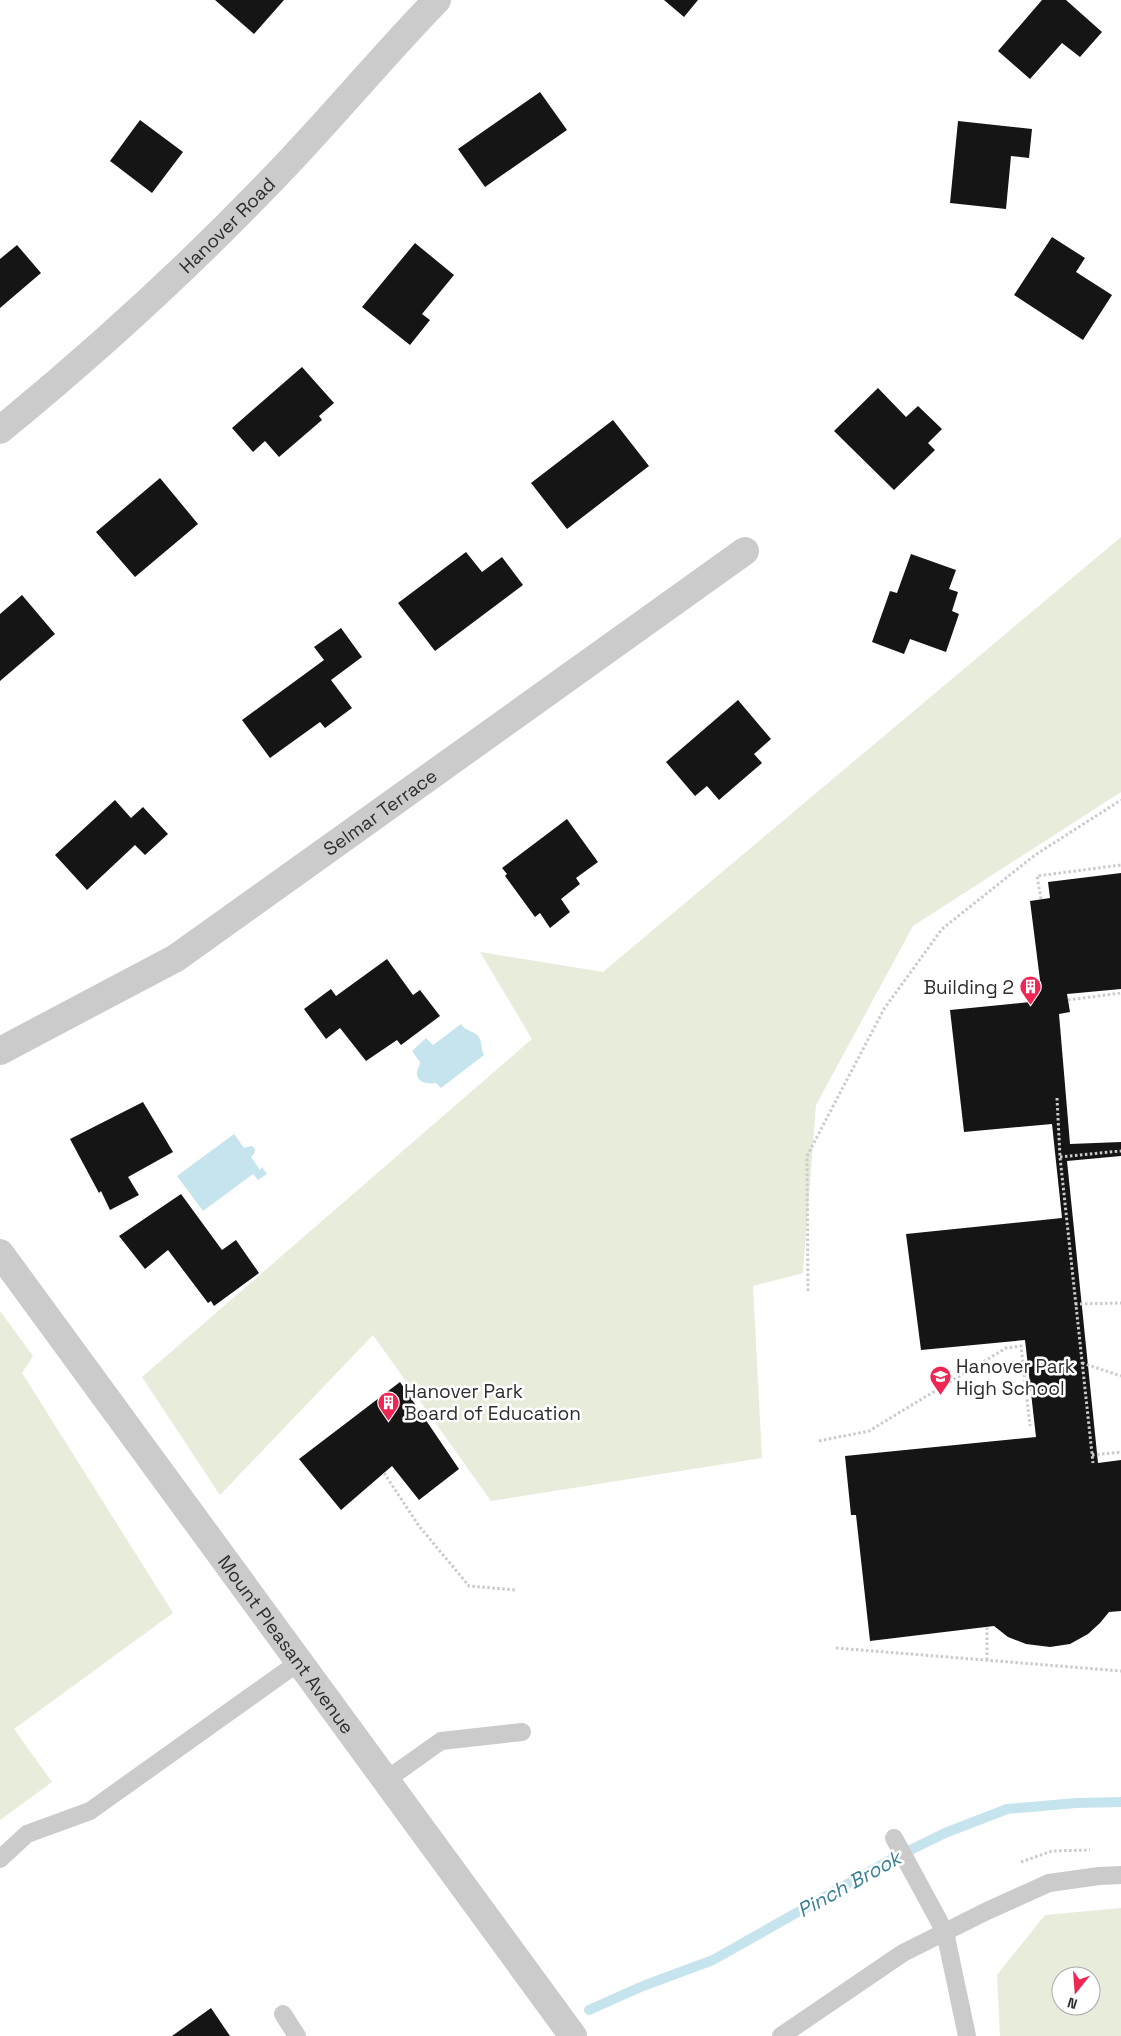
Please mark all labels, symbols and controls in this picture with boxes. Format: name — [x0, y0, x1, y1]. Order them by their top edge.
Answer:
street label: Hanover Road — [174, 172, 281, 279]
street label: Selmar Terrace — [319, 763, 442, 862]
place label: Building 2 — [923, 975, 1014, 1000]
building icon: Building 2 — [1018, 975, 1042, 1006]
place label: Hanover Park High School — [956, 1354, 1075, 1401]
school or university icon: Hanover Park High School — [928, 1365, 952, 1396]
place label: Hanover Park Board of Education — [404, 1379, 581, 1426]
building icon: Hanover Park Board of Education — [376, 1390, 400, 1421]
street label: Mount Pleasant Avenue — [212, 1550, 360, 1739]
water label: Pinch Brook — [793, 1844, 907, 1923]
north arrow — [1051, 1966, 1101, 2016]
text: N — [1065, 1993, 1079, 2013]

